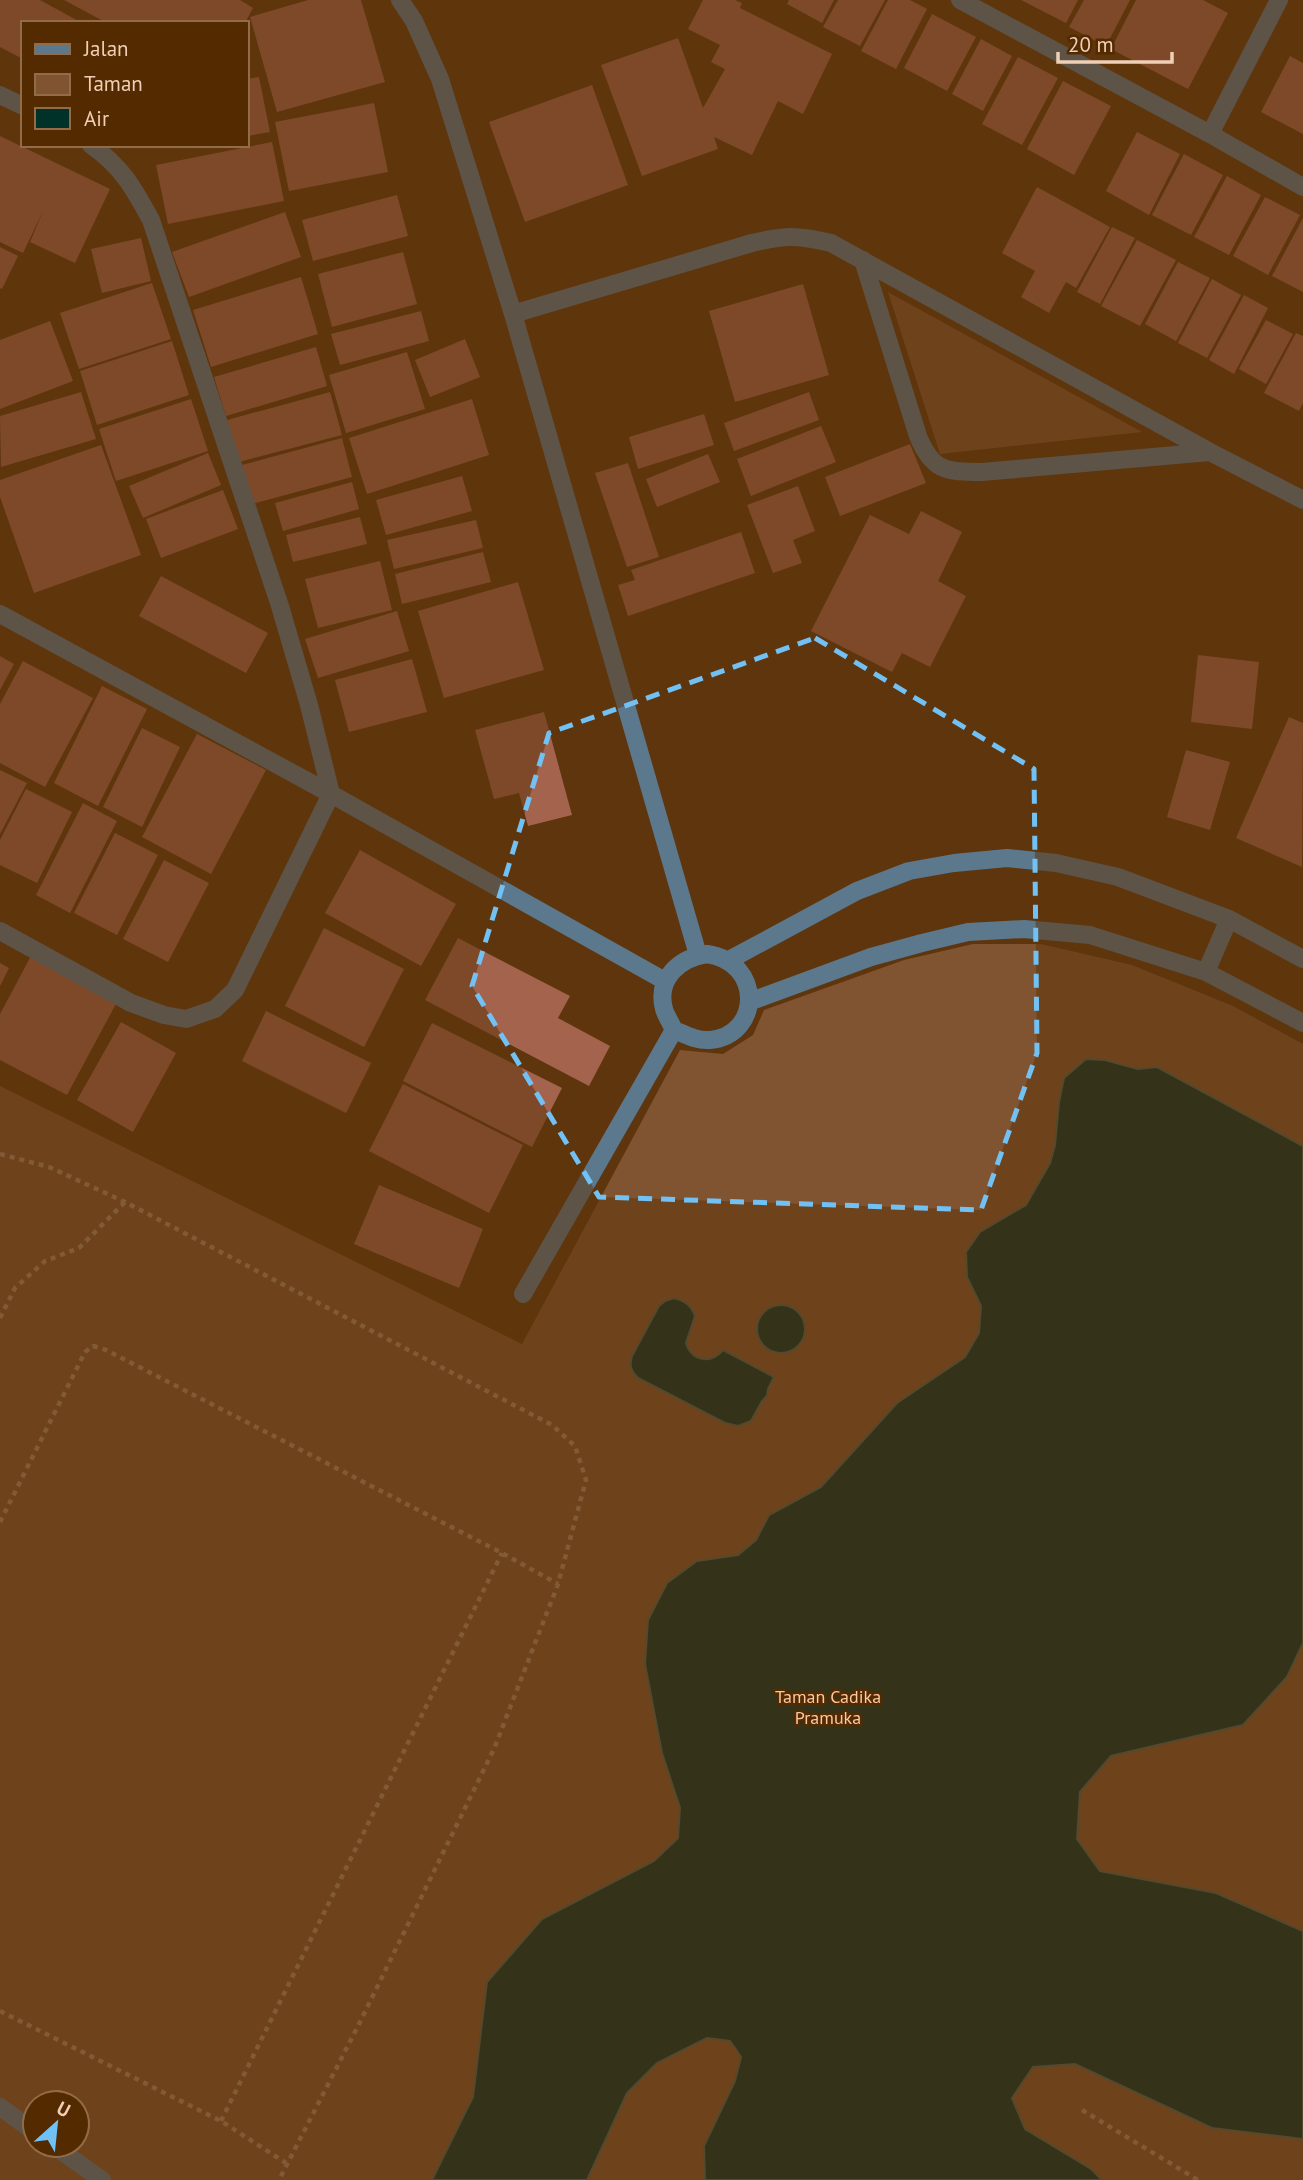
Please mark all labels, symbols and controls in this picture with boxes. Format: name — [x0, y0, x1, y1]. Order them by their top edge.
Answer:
legend — [21, 21, 248, 147]
scale bar — [1058, 21, 1172, 65]
text: 20 m — [1068, 31, 1114, 58]
text: Jalan — [83, 35, 129, 62]
text: Taman — [84, 70, 143, 97]
text: Air — [84, 105, 109, 132]
park label: Taman Cadika Pramuka — [775, 1685, 881, 1729]
north arrow — [21, 2089, 91, 2159]
text: U — [53, 2095, 74, 2122]

